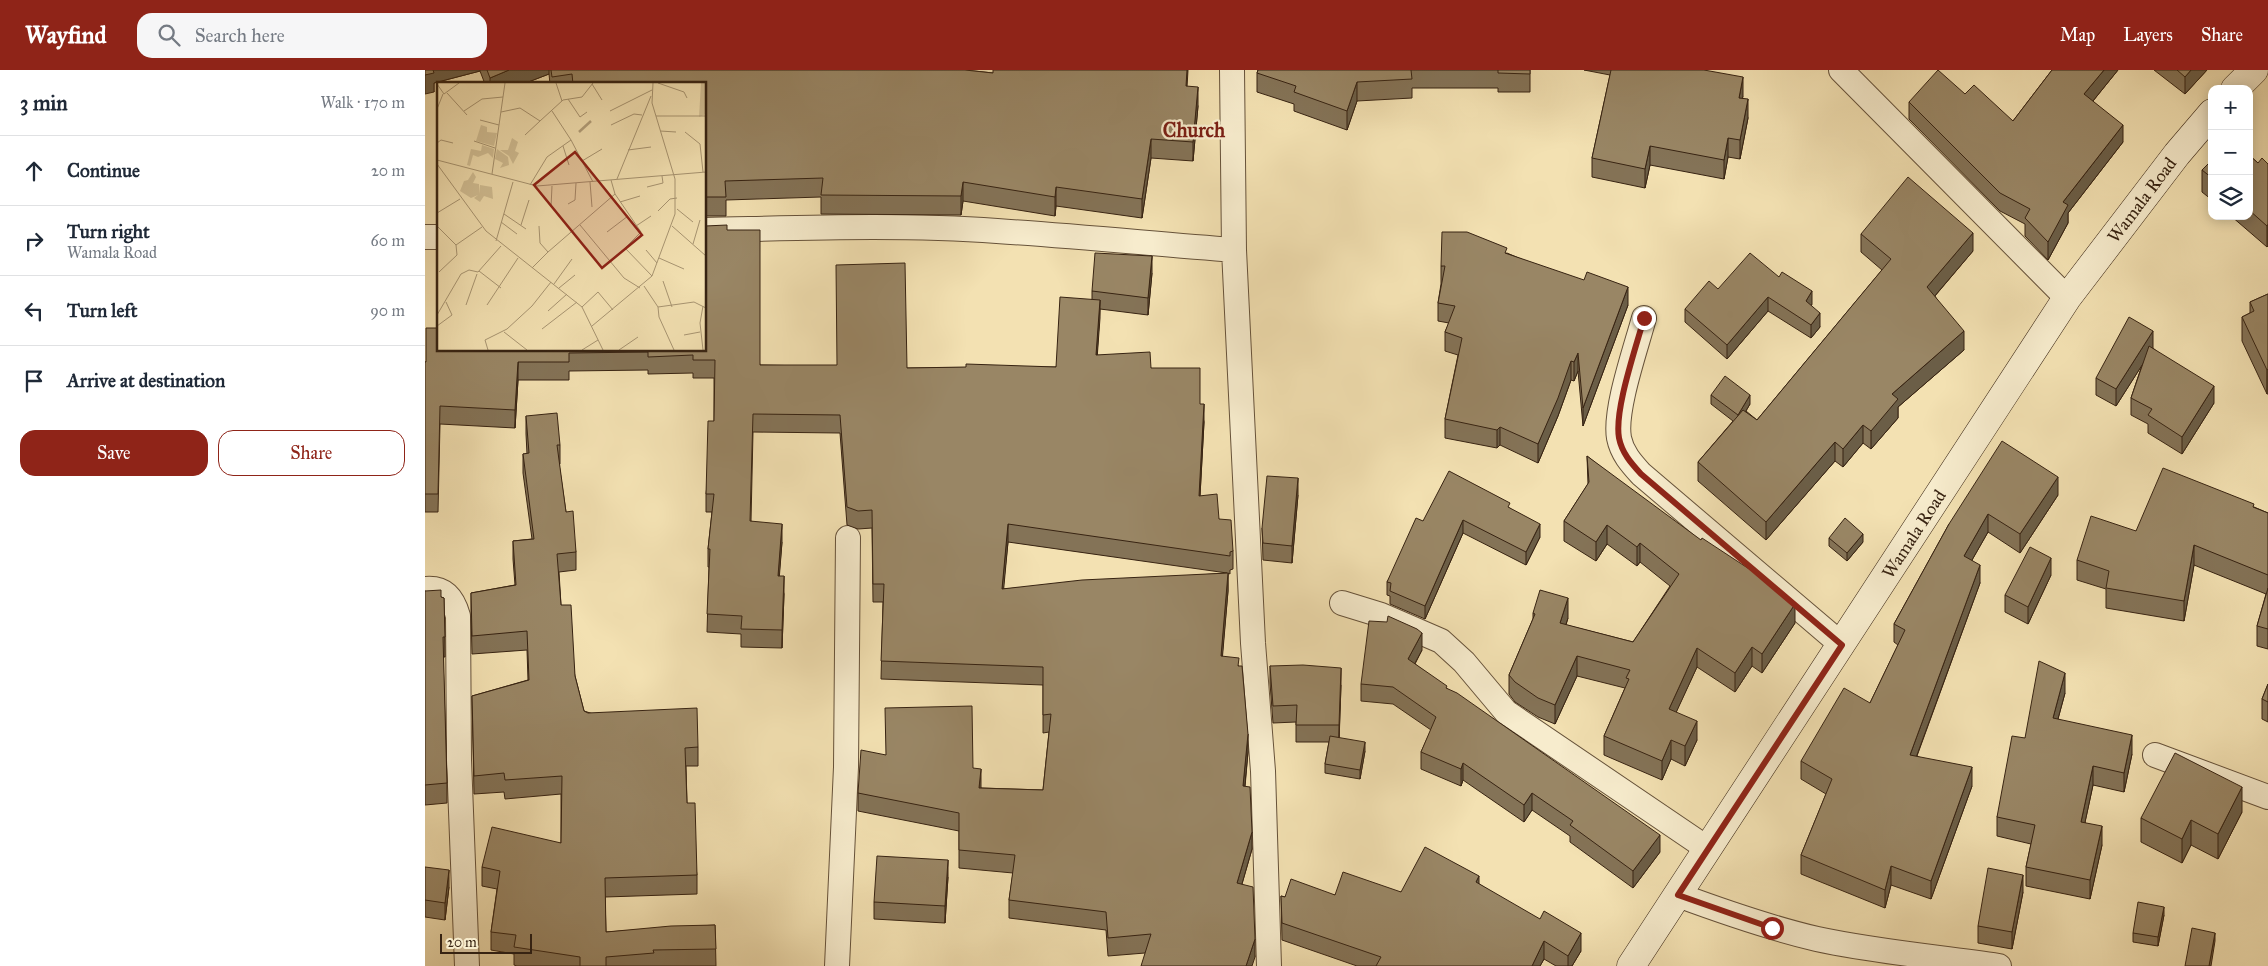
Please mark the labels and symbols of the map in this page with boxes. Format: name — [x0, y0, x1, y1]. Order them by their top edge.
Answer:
inset map — [437, 82, 706, 351]
district label: Church — [1163, 118, 1226, 142]
street label: Wamala Road — [2103, 153, 2181, 247]
route end — [1633, 307, 1656, 330]
street label: Wamala Road — [1877, 486, 1951, 582]
route start — [1761, 917, 1784, 940]
scale bar — [440, 931, 533, 954]

